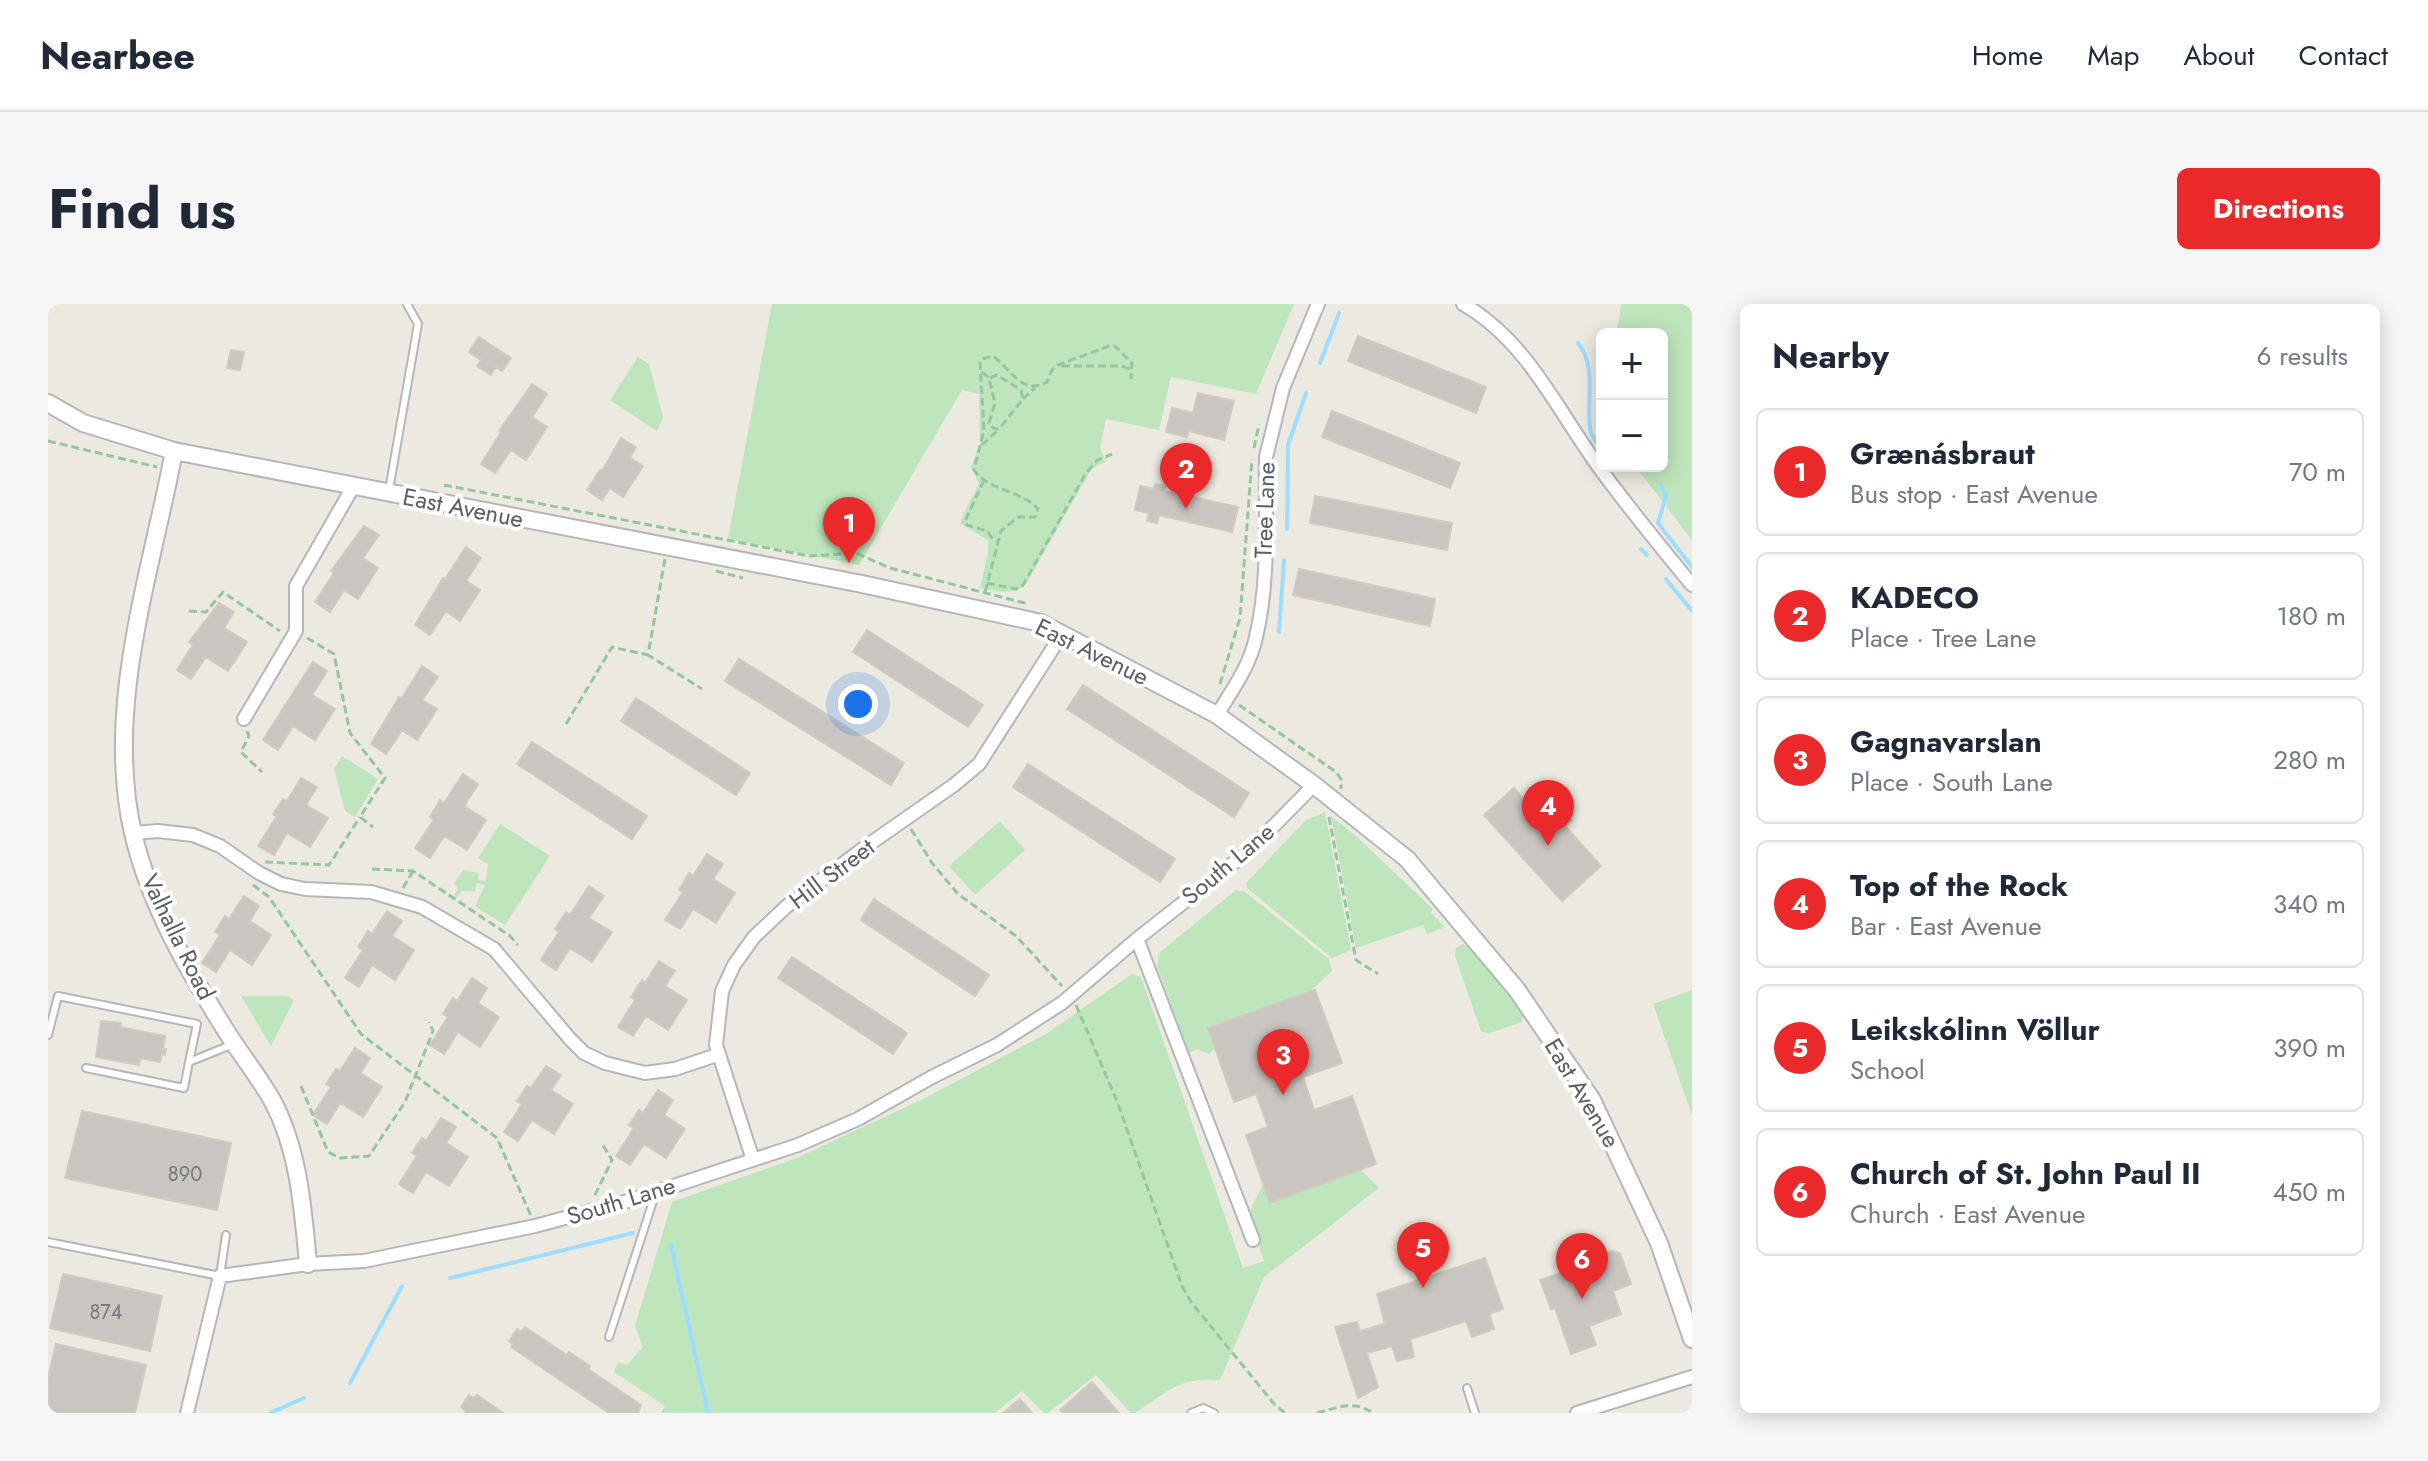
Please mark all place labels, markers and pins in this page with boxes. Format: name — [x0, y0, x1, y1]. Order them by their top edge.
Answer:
pin: 2 — [1160, 443, 1212, 509]
pin: 1 — [823, 497, 875, 563]
pin: 4 — [1522, 780, 1574, 846]
pin: 3 — [1257, 1029, 1309, 1095]
pin: 5 — [1397, 1222, 1449, 1288]
pin: 6 — [1556, 1233, 1608, 1299]

